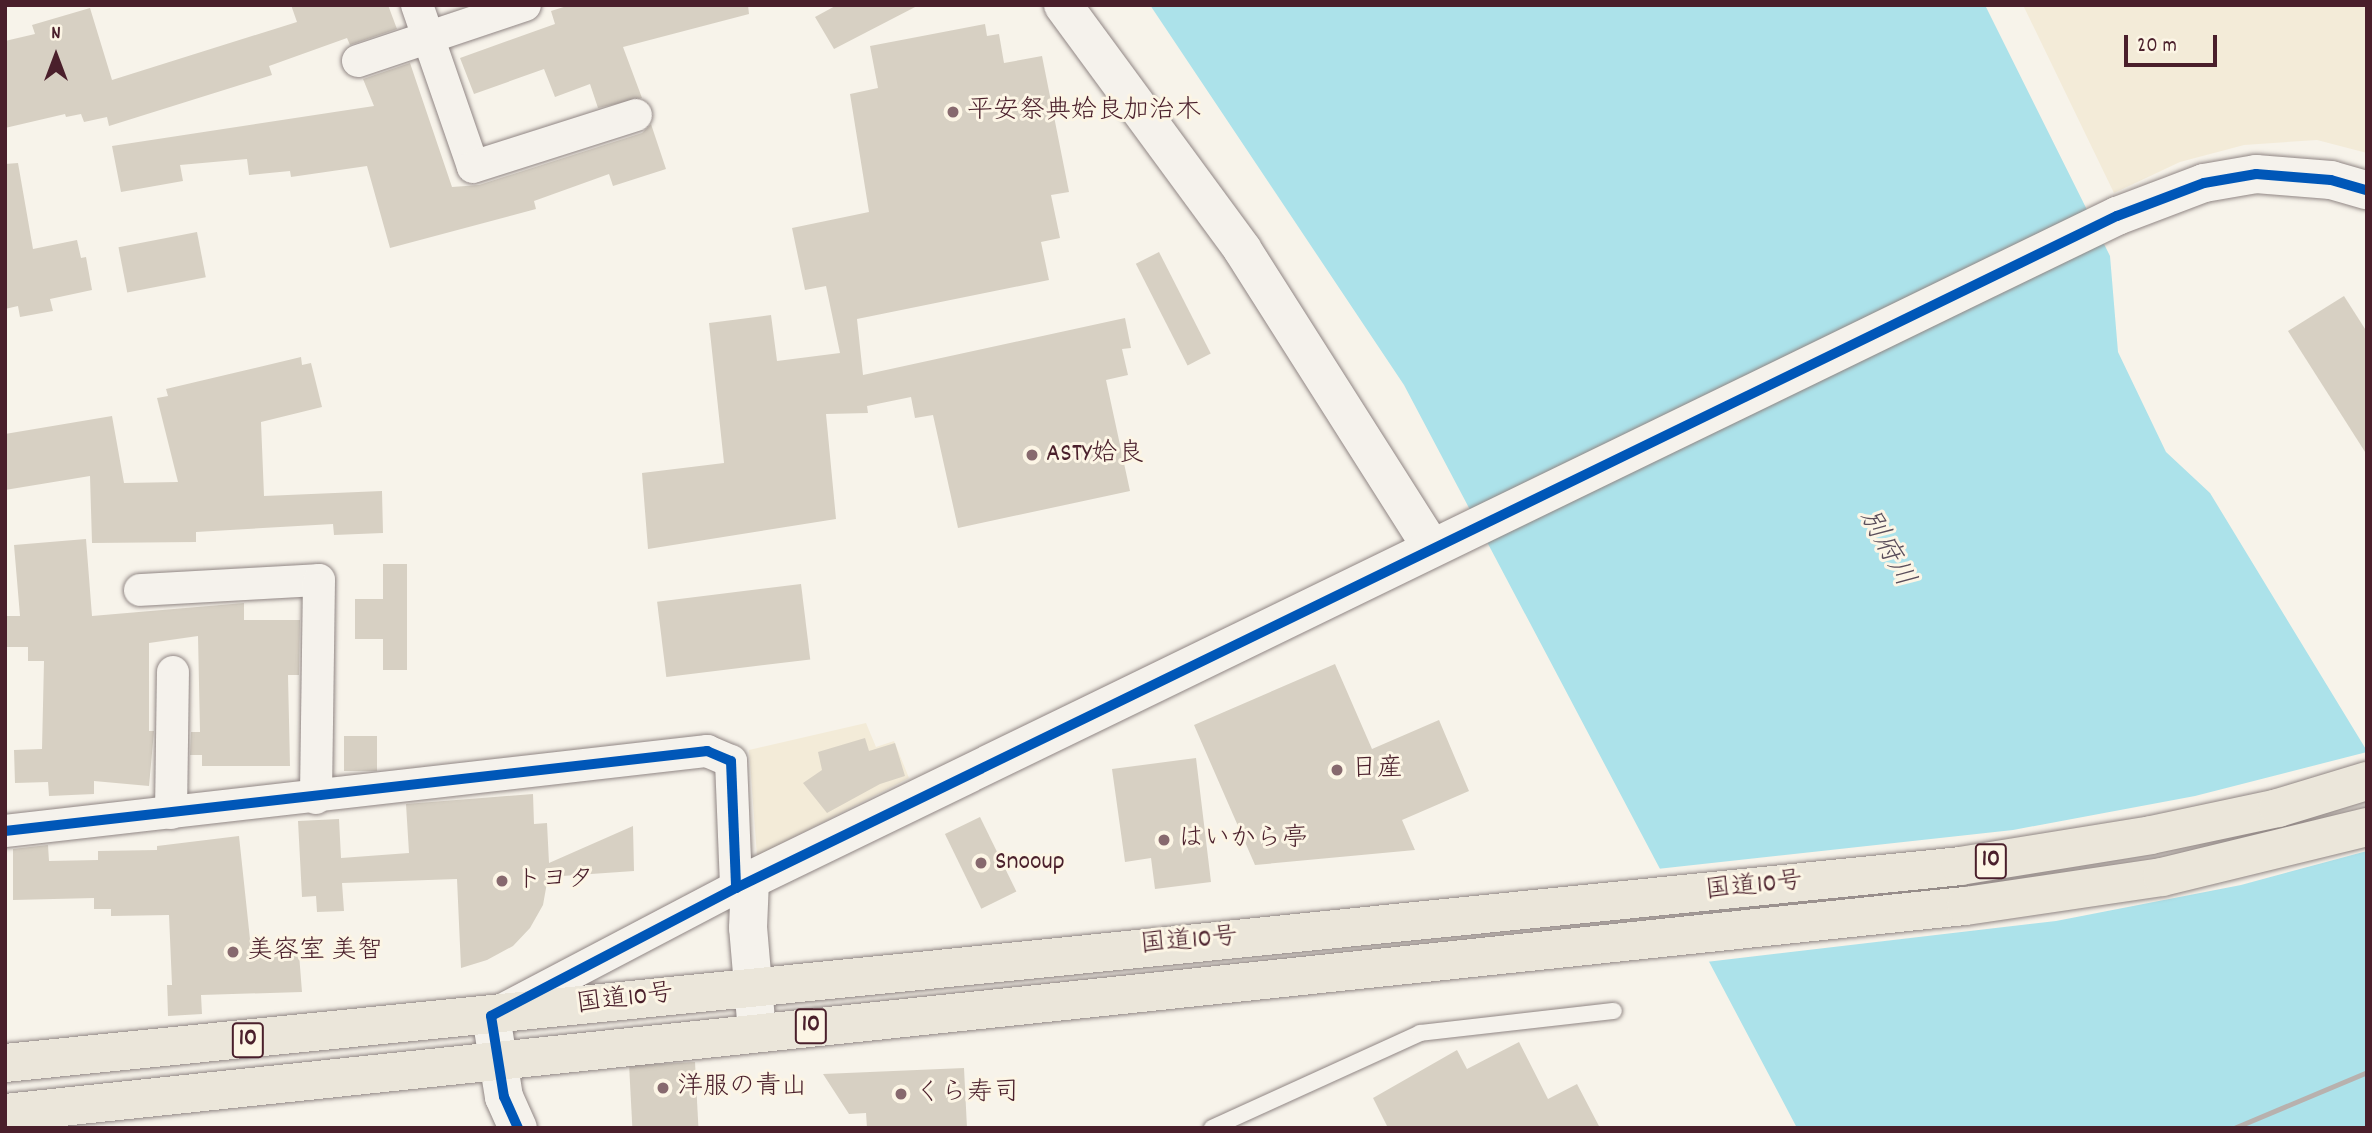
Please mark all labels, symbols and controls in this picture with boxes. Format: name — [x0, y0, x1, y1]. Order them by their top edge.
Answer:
north arrow — [21, 21, 91, 91]
text: N — [51, 21, 61, 48]
scale bar — [2127, 21, 2220, 65]
text: 20 m — [2137, 32, 2177, 62]
place label: 平安祭典姶良加治木 — [967, 96, 1201, 128]
marker: 平安祭典姶良加治木 — [945, 104, 961, 120]
place label: ASTY姶良 — [1046, 439, 1144, 471]
marker: ASTY姶良 — [1024, 447, 1040, 463]
water label: 別府川 — [1850, 504, 1920, 594]
place label: 日産 — [1351, 754, 1403, 786]
marker: 日産 — [1329, 762, 1345, 778]
place label: はいから亭 — [1178, 824, 1308, 856]
marker: はいから亭 — [1156, 832, 1172, 848]
road number: 10 — [1974, 840, 2008, 882]
place label: Snooup — [995, 847, 1065, 879]
marker: Snooup — [973, 855, 989, 871]
place label: トヨタ — [516, 865, 594, 897]
street label: 国道10号 — [1704, 866, 1804, 908]
marker: トヨタ — [494, 873, 510, 889]
street label: 国道10号 — [1139, 922, 1239, 962]
place label: 美容室 美智 — [247, 936, 383, 968]
marker: 美容室 美智 — [225, 944, 241, 960]
street label: 国道10号 — [575, 979, 675, 1021]
road number: 10 — [794, 1006, 828, 1046]
road number: 10 — [230, 1020, 266, 1060]
place label: 洋服の青山 — [677, 1072, 807, 1104]
place label: くら寿司 — [915, 1078, 1019, 1110]
marker: 洋服の青山 — [655, 1080, 671, 1096]
marker: くら寿司 — [893, 1086, 909, 1102]

